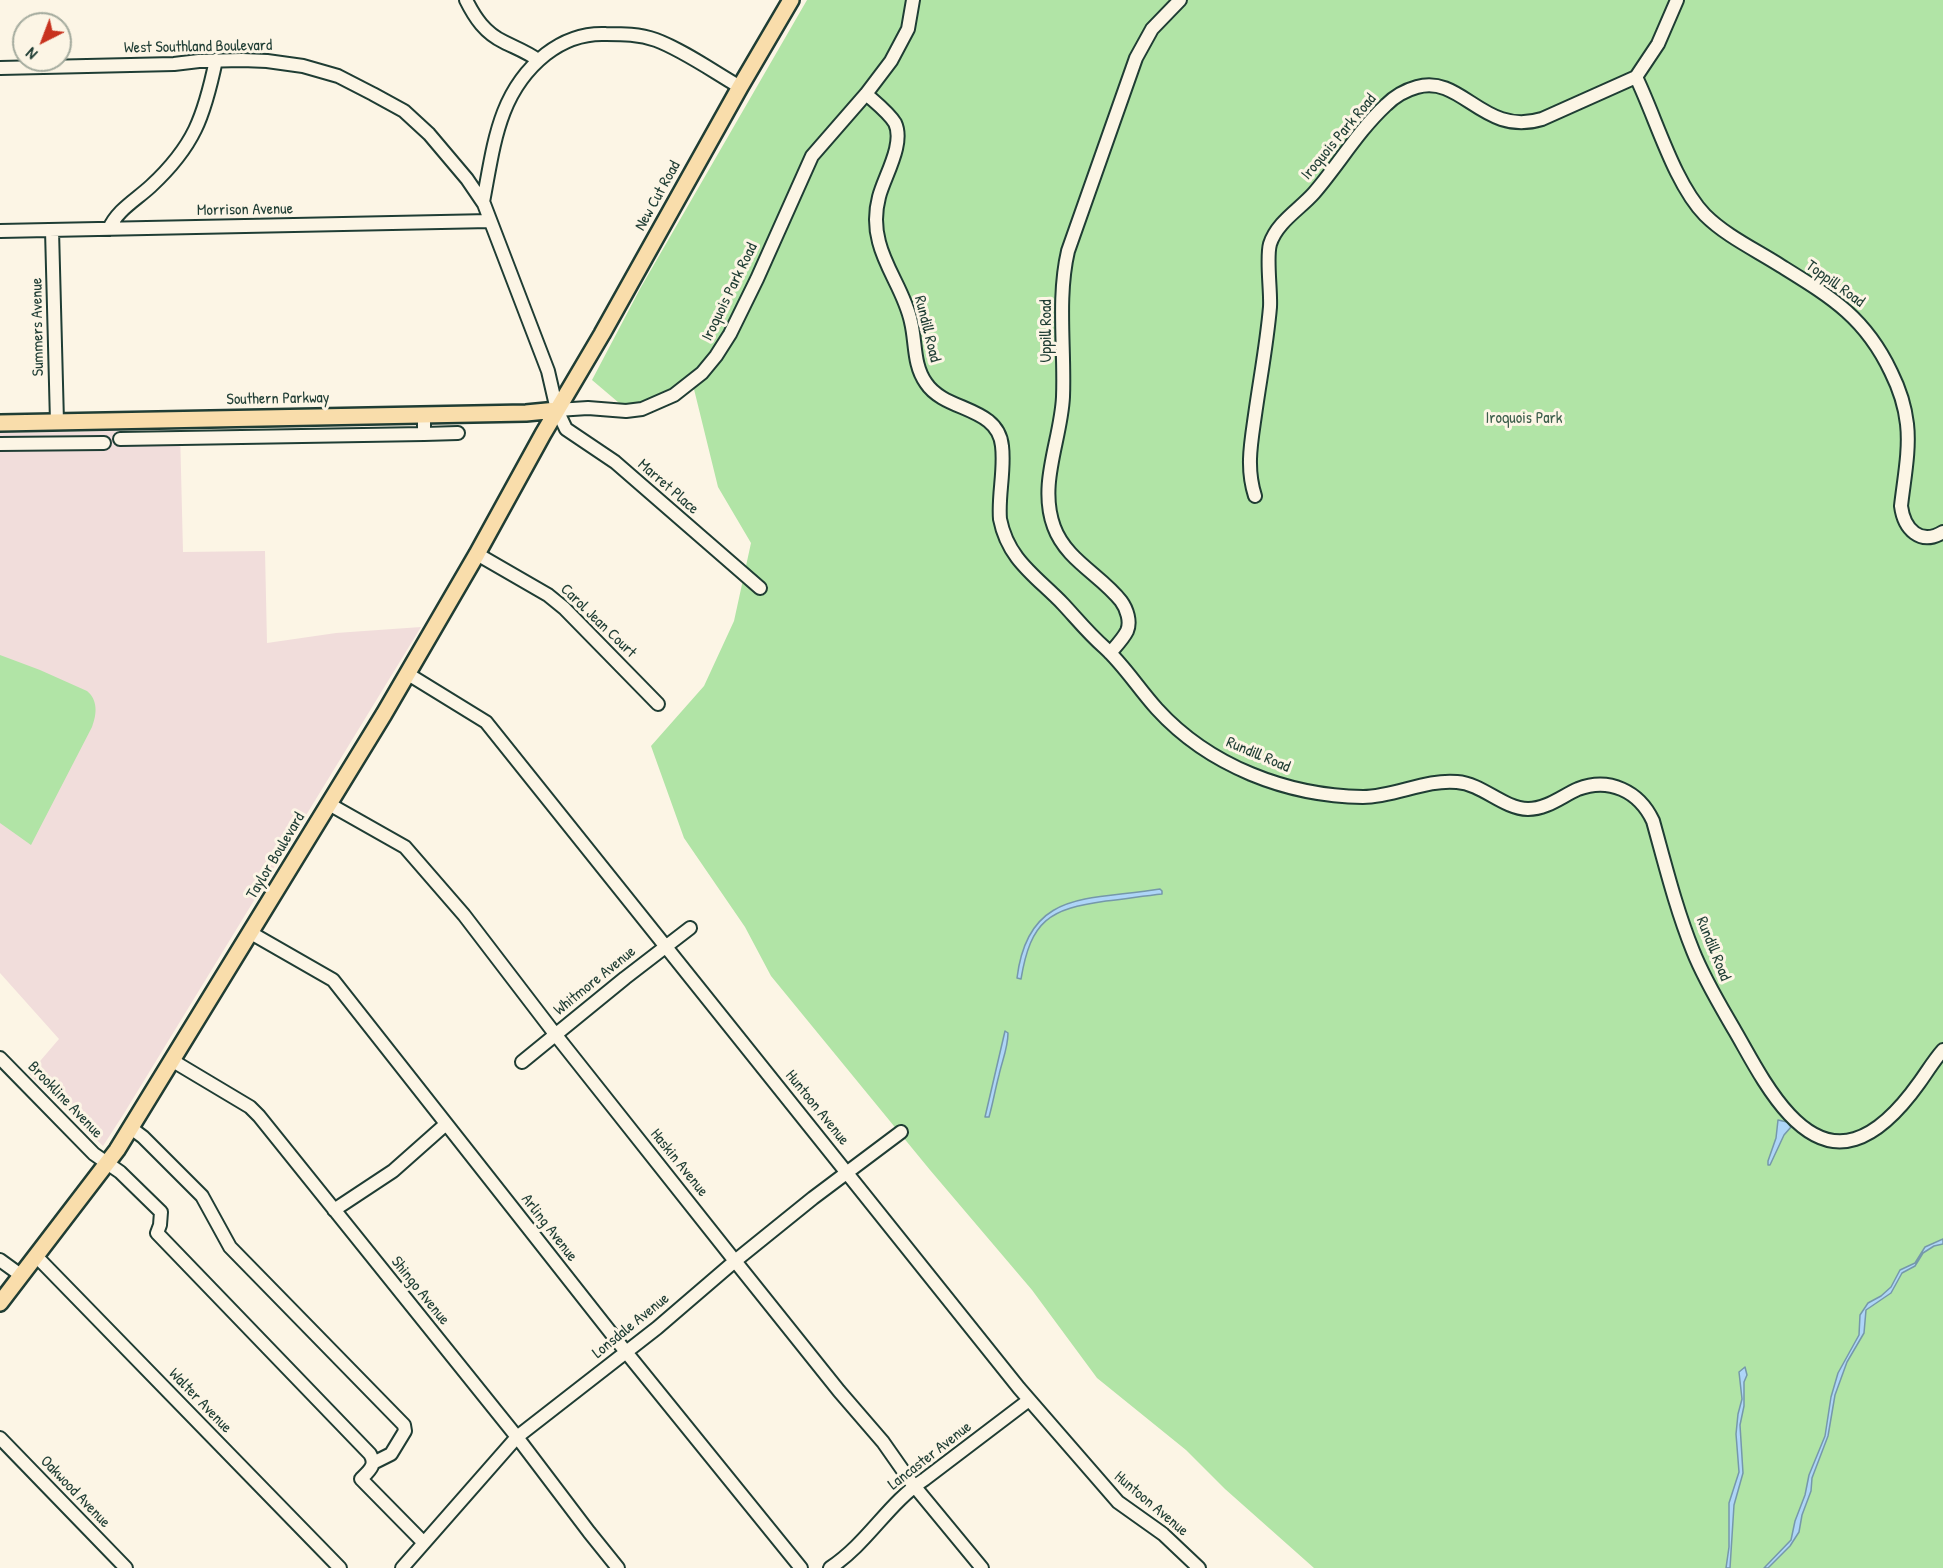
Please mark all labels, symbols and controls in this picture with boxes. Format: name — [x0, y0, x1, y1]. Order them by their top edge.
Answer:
north arrow — [12, 12, 72, 72]
street label: West Southland Boulevard — [124, 36, 272, 58]
text: N — [21, 43, 42, 65]
street label: Iroquois Park Road — [1297, 90, 1381, 184]
street label: New Cut Road — [631, 158, 685, 234]
street label: Morrison Avenue — [197, 200, 293, 220]
street label: Iroquois Park Road — [698, 240, 762, 344]
street label: Toppill Road — [1802, 256, 1868, 312]
street label: Summers Avenue — [28, 278, 48, 376]
street label: Rundill Road — [910, 294, 944, 364]
street label: Uppill Road — [1037, 300, 1057, 362]
street label: Southern Parkway — [226, 389, 330, 409]
park label: Iroquois Park — [1486, 409, 1562, 429]
street label: Marret Place — [634, 455, 702, 519]
street label: Carol Jean Court — [556, 580, 640, 662]
street label: Rundill Road — [1223, 733, 1293, 777]
street label: Taylor Boulevard — [243, 809, 309, 903]
street label: Rundill Road — [1691, 914, 1735, 984]
street label: Whitmore Avenue — [550, 942, 640, 1020]
street label: Brookline Avenue — [24, 1058, 106, 1142]
street label: Huntoon Avenue — [781, 1067, 853, 1149]
street label: Haskin Avenue — [646, 1125, 712, 1201]
street label: Arling Avenue — [517, 1190, 581, 1266]
street label: Shingo Avenue — [387, 1253, 453, 1329]
street label: Lonsdale Avenue — [589, 1289, 673, 1363]
street label: Walter Avenue — [164, 1365, 236, 1437]
street label: Lancaster Avenue — [885, 1418, 975, 1494]
street label: Oakwood Avenue — [36, 1452, 114, 1532]
street label: Huntoon Avenue — [1110, 1467, 1192, 1541]

